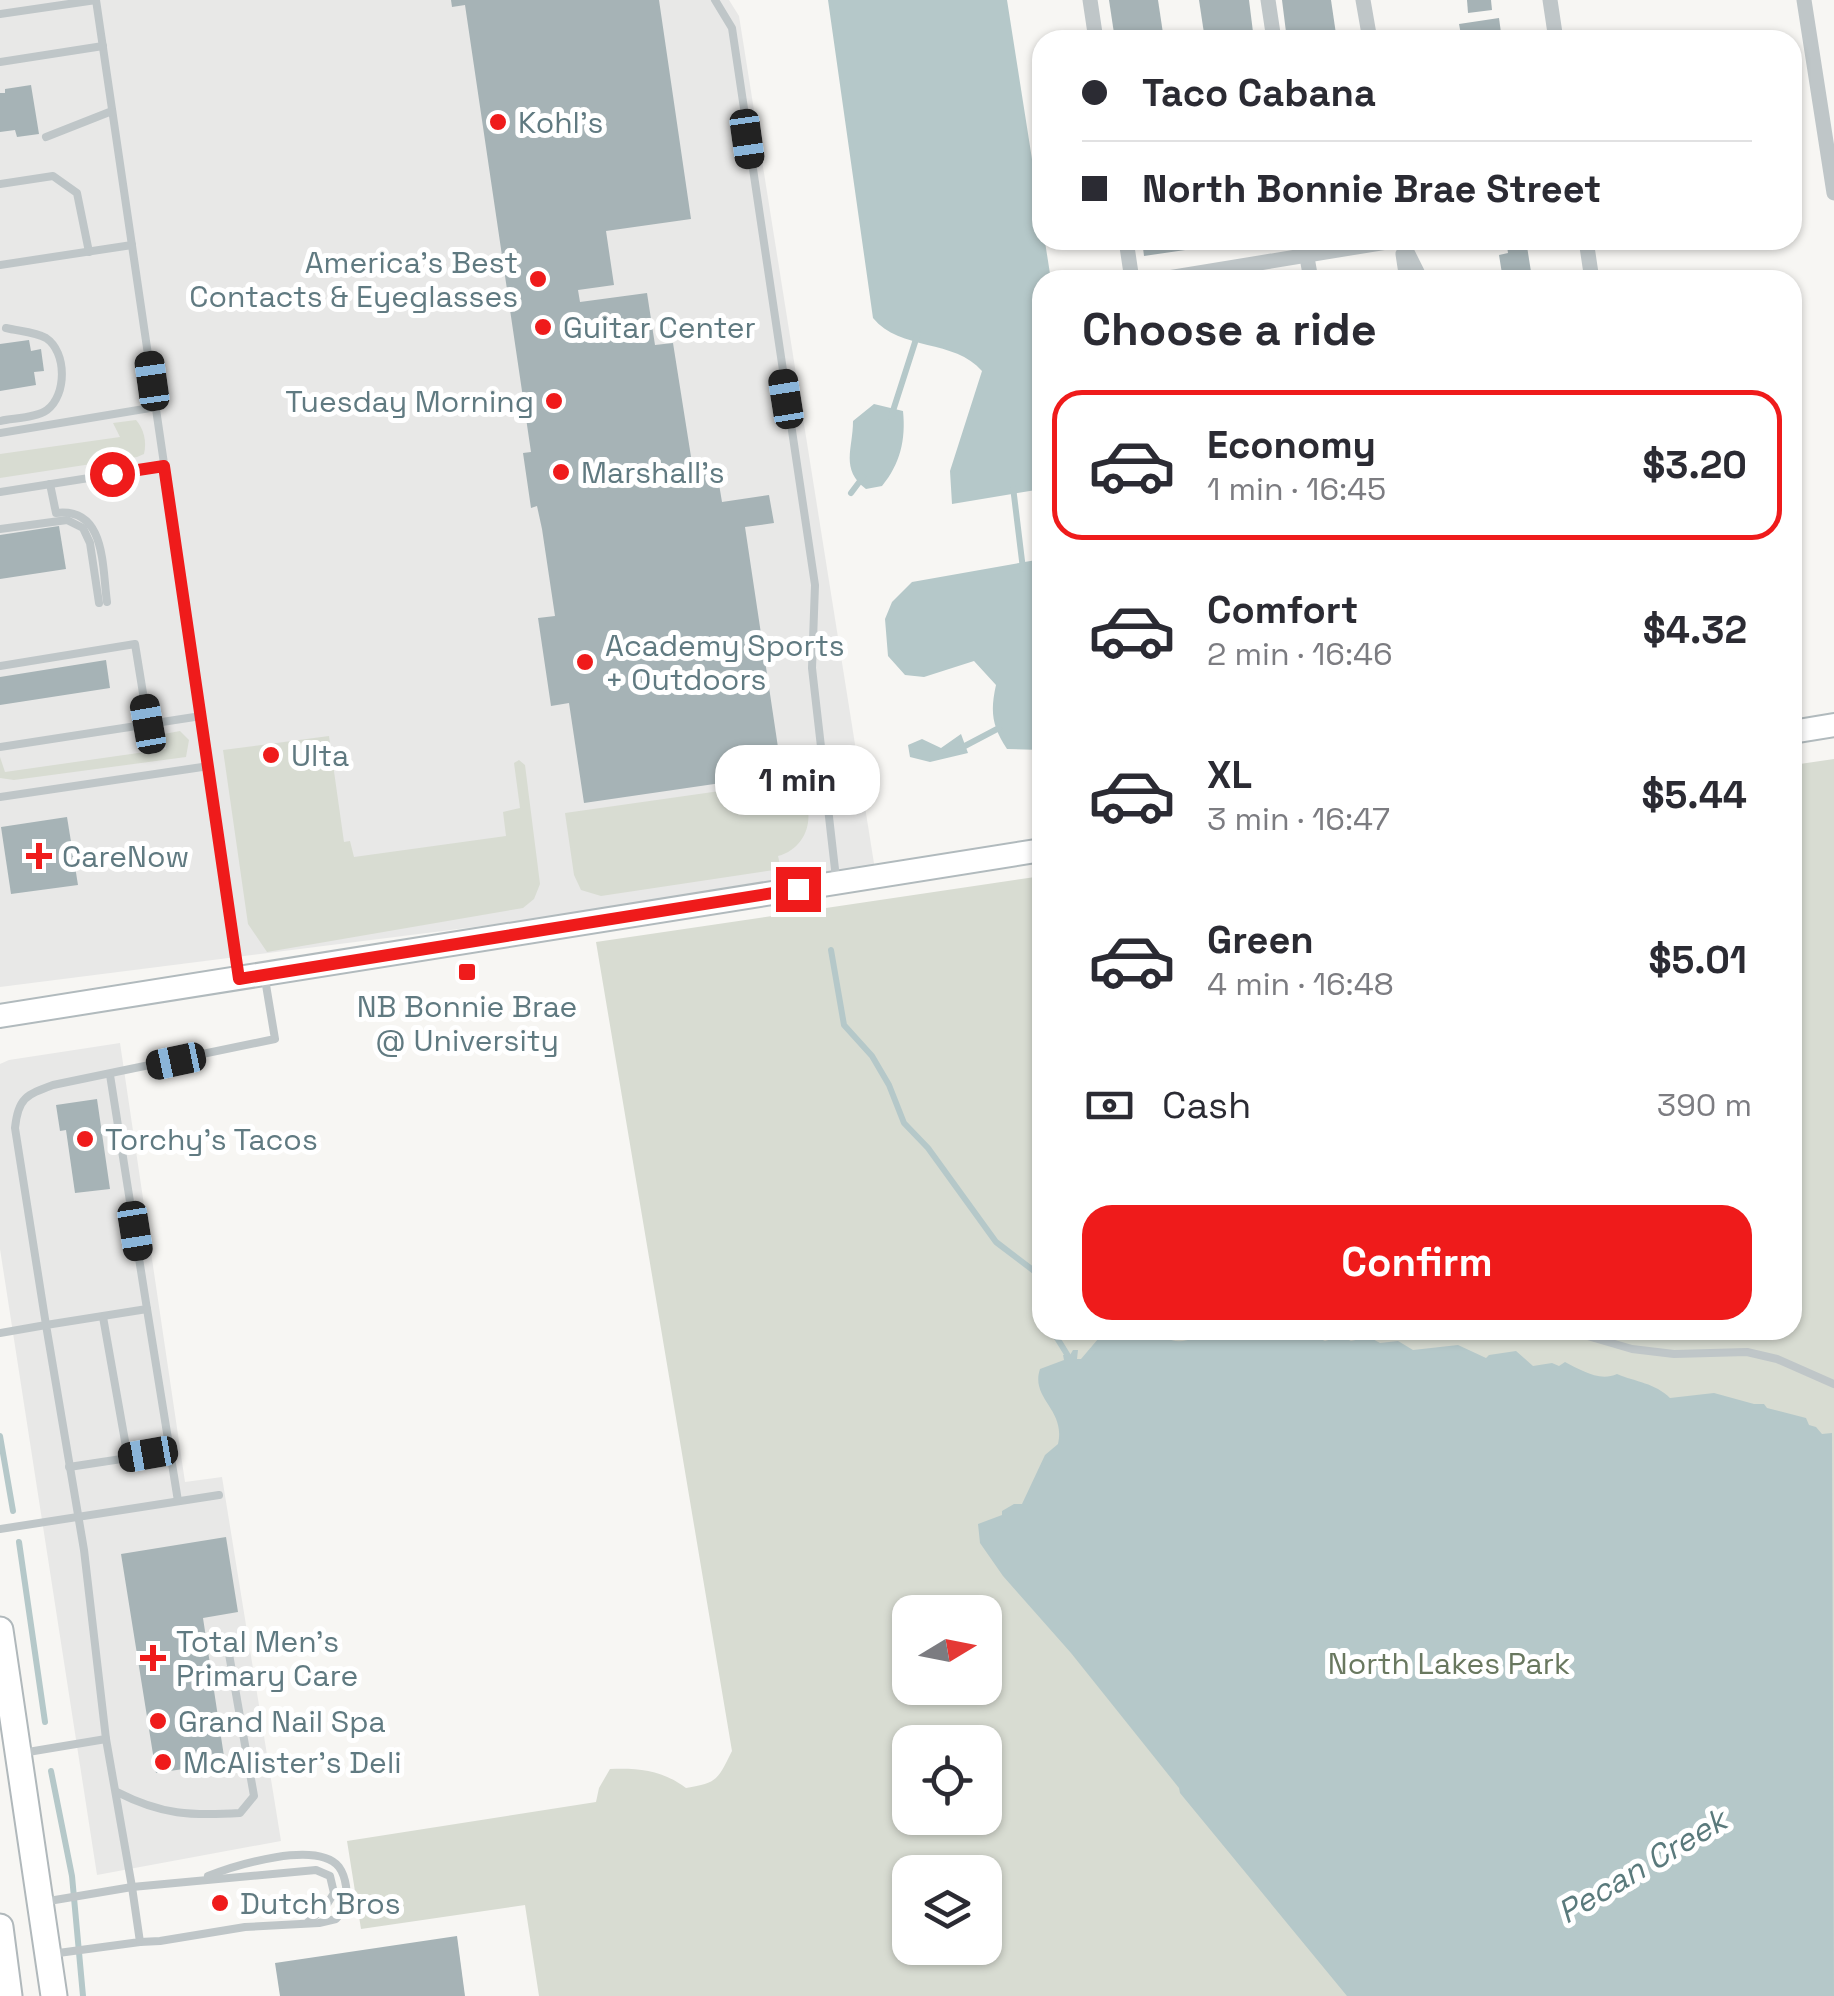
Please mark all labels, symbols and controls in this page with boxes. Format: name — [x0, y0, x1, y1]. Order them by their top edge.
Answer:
text: Taco Cabana — [1142, 69, 1376, 117]
place label: Kohl's — [518, 103, 603, 142]
car — [728, 107, 766, 171]
marker: Kohl's — [487, 111, 509, 133]
text: North Bonnie Brae Street — [1142, 165, 1601, 213]
place label: America's Best Contacts & Eyeglasses — [189, 243, 518, 316]
marker: America's Best Contacts & Eyeglasses — [527, 268, 549, 290]
text: Choose a ride — [1082, 301, 1377, 358]
place label: Guitar Center — [563, 308, 756, 347]
marker: Guitar Center — [532, 316, 554, 338]
car — [133, 349, 171, 413]
car — [766, 367, 806, 431]
place label: Tuesday Morning — [285, 382, 534, 421]
marker: Tuesday Morning — [543, 390, 565, 412]
icon: car — [1087, 420, 1177, 510]
text: Economy — [1207, 421, 1376, 469]
text: $3.20 — [1642, 441, 1747, 489]
route start — [90, 452, 135, 497]
place label: Marshall's — [581, 453, 725, 492]
marker: Marshall's — [550, 461, 572, 483]
text: 1 min · 16:45 — [1207, 469, 1386, 509]
icon: car — [1087, 585, 1177, 675]
text: Comfort — [1207, 586, 1358, 634]
text: $4.32 — [1643, 606, 1747, 654]
place label: Academy Sports + Outdoors — [605, 626, 845, 699]
text: 2 min · 16:46 — [1207, 634, 1393, 674]
marker: Academy Sports + Outdoors — [574, 651, 596, 673]
car — [128, 692, 168, 756]
place label: Ulta — [291, 736, 349, 775]
marker: Ulta — [260, 744, 282, 766]
callout: 1 min — [716, 744, 880, 814]
icon: car — [1087, 750, 1177, 840]
text: XL — [1207, 751, 1252, 799]
text: 1 min — [758, 760, 837, 800]
text: $5.44 — [1642, 771, 1747, 819]
text: 3 min · 16:47 — [1207, 799, 1390, 839]
place label: CareNow — [62, 837, 189, 876]
marker: CareNow — [26, 843, 52, 869]
route end — [776, 867, 821, 912]
icon: car — [1087, 915, 1177, 1005]
text: Green — [1207, 916, 1314, 964]
text: $5.01 — [1649, 936, 1747, 984]
marker: NB Bonnie Brae @ University — [456, 961, 478, 983]
text: 4 min · 16:48 — [1207, 964, 1394, 1004]
place label: NB Bonnie Brae @ University — [357, 987, 577, 1060]
car — [144, 1040, 208, 1082]
icon: cash — [1082, 1078, 1137, 1133]
text: Cash — [1162, 1081, 1251, 1129]
text: 390 m — [1657, 1085, 1752, 1125]
place label: Torchy's Tacos — [105, 1120, 318, 1159]
marker: Torchy's Tacos — [74, 1128, 96, 1150]
car — [115, 1199, 155, 1263]
button: Confirm — [1082, 1205, 1752, 1320]
car — [116, 1434, 180, 1474]
north arrow — [892, 1595, 1002, 1705]
map controls — [892, 1595, 1002, 1965]
place label: Total Men's Primary Care — [176, 1622, 358, 1695]
park label: North Lakes Park — [1328, 1644, 1570, 1683]
marker: Total Men's Primary Care — [140, 1645, 166, 1671]
place label: Grand Nail Spa — [178, 1702, 386, 1741]
marker: Grand Nail Spa — [147, 1710, 169, 1732]
button: locate — [892, 1725, 1002, 1835]
place label: McAlister's Deli — [183, 1743, 402, 1782]
marker: McAlister's Deli — [152, 1751, 174, 1773]
water label: Pecan Creek — [1550, 1798, 1737, 1932]
button: layers — [892, 1855, 1002, 1965]
place label: Dutch Bros — [240, 1884, 401, 1923]
marker: Dutch Bros — [209, 1892, 231, 1914]

